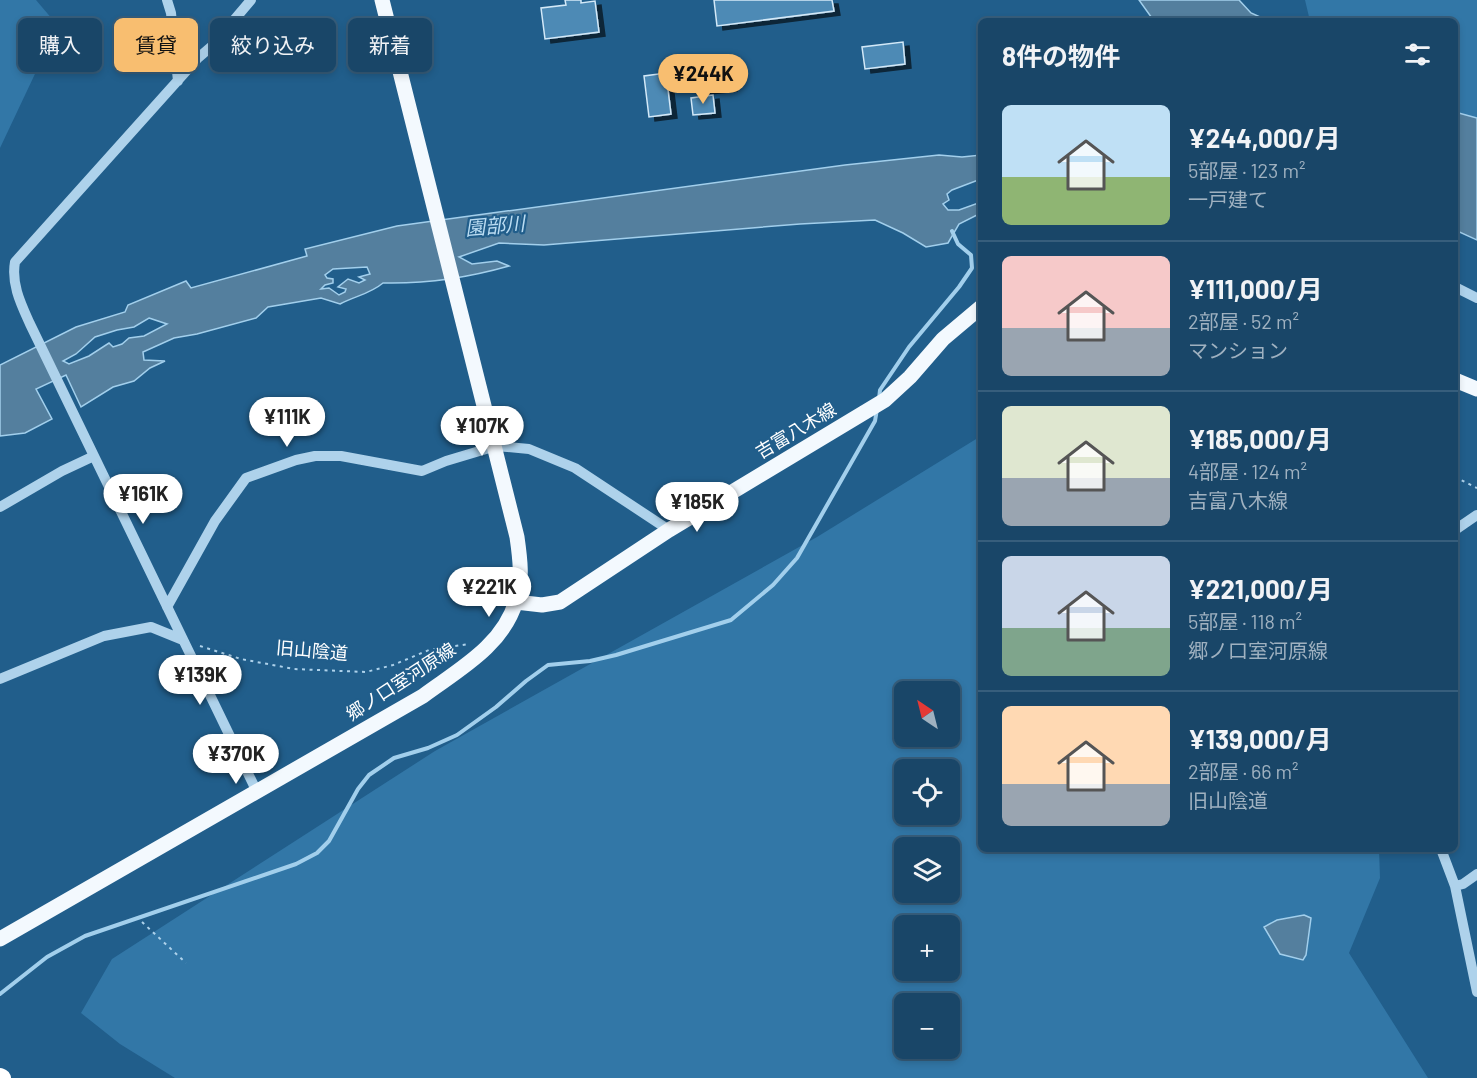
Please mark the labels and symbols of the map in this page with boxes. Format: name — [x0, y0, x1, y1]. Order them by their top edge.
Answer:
pin: ¥244K — [661, 54, 745, 105]
water label: 園部川 — [464, 210, 528, 240]
pin: ¥111K — [245, 397, 329, 448]
street label: 吉富八木線 — [751, 398, 840, 463]
pin: ¥107K — [440, 406, 524, 457]
pin: ¥161K — [101, 474, 185, 525]
pin: ¥185K — [655, 482, 739, 533]
pin: ¥221K — [447, 567, 531, 618]
street label: 旧山陰道 — [275, 636, 349, 664]
street label: 郷ノ口室河原線 — [342, 638, 459, 725]
pin: ¥139K — [158, 655, 242, 706]
north arrow — [894, 681, 960, 747]
pin: ¥370K — [194, 734, 278, 785]

